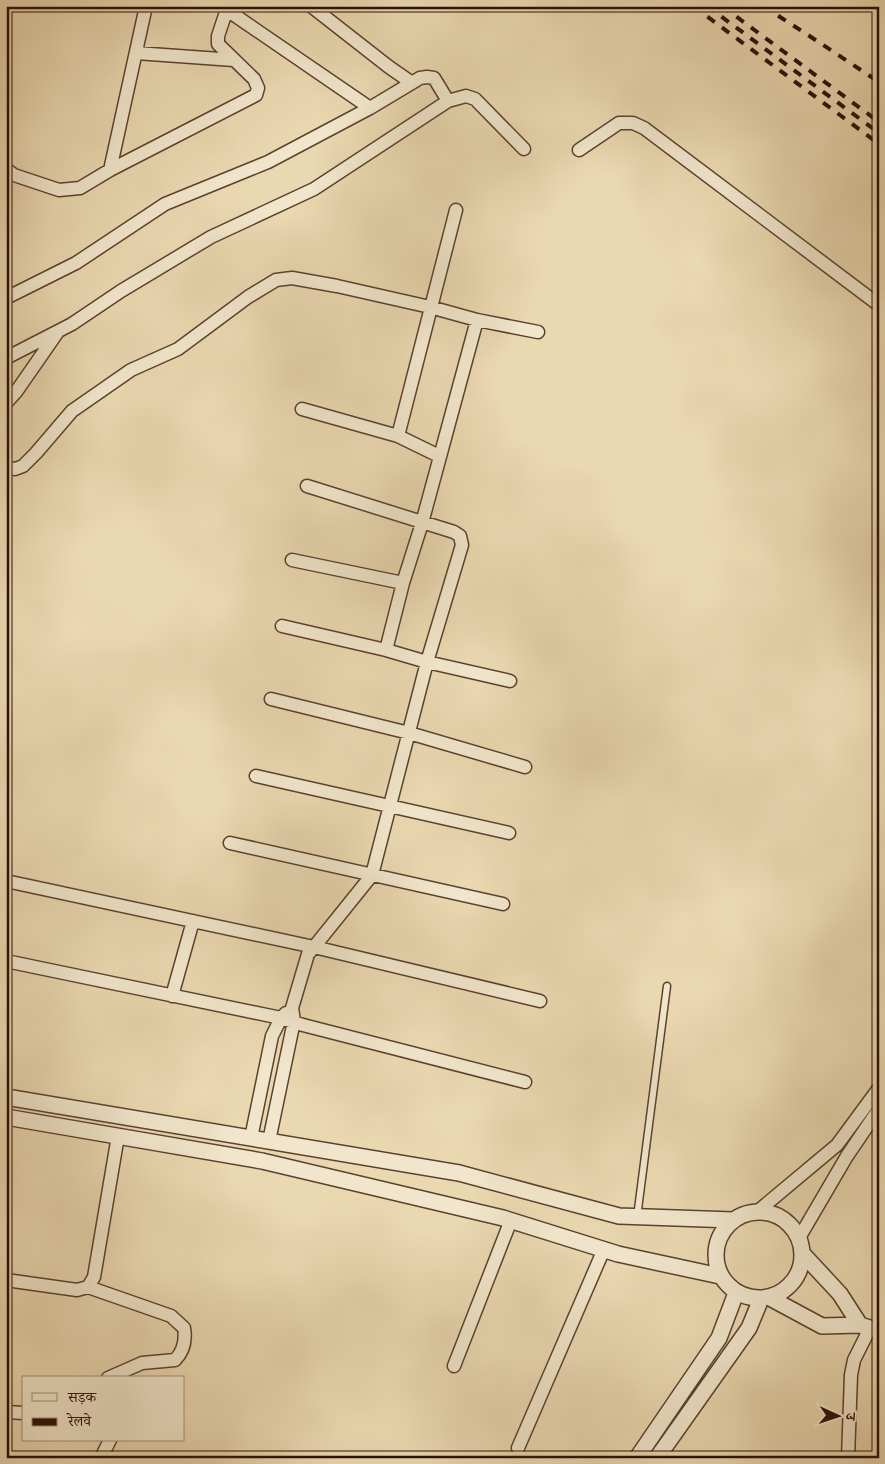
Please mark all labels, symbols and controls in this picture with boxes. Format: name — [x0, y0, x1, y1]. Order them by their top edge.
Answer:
legend — [22, 1376, 185, 1442]
text: सड़क — [67, 1387, 97, 1406]
north arrow — [812, 1392, 862, 1442]
text: रेलवे — [66, 1411, 92, 1430]
text: उ — [842, 1412, 860, 1422]

